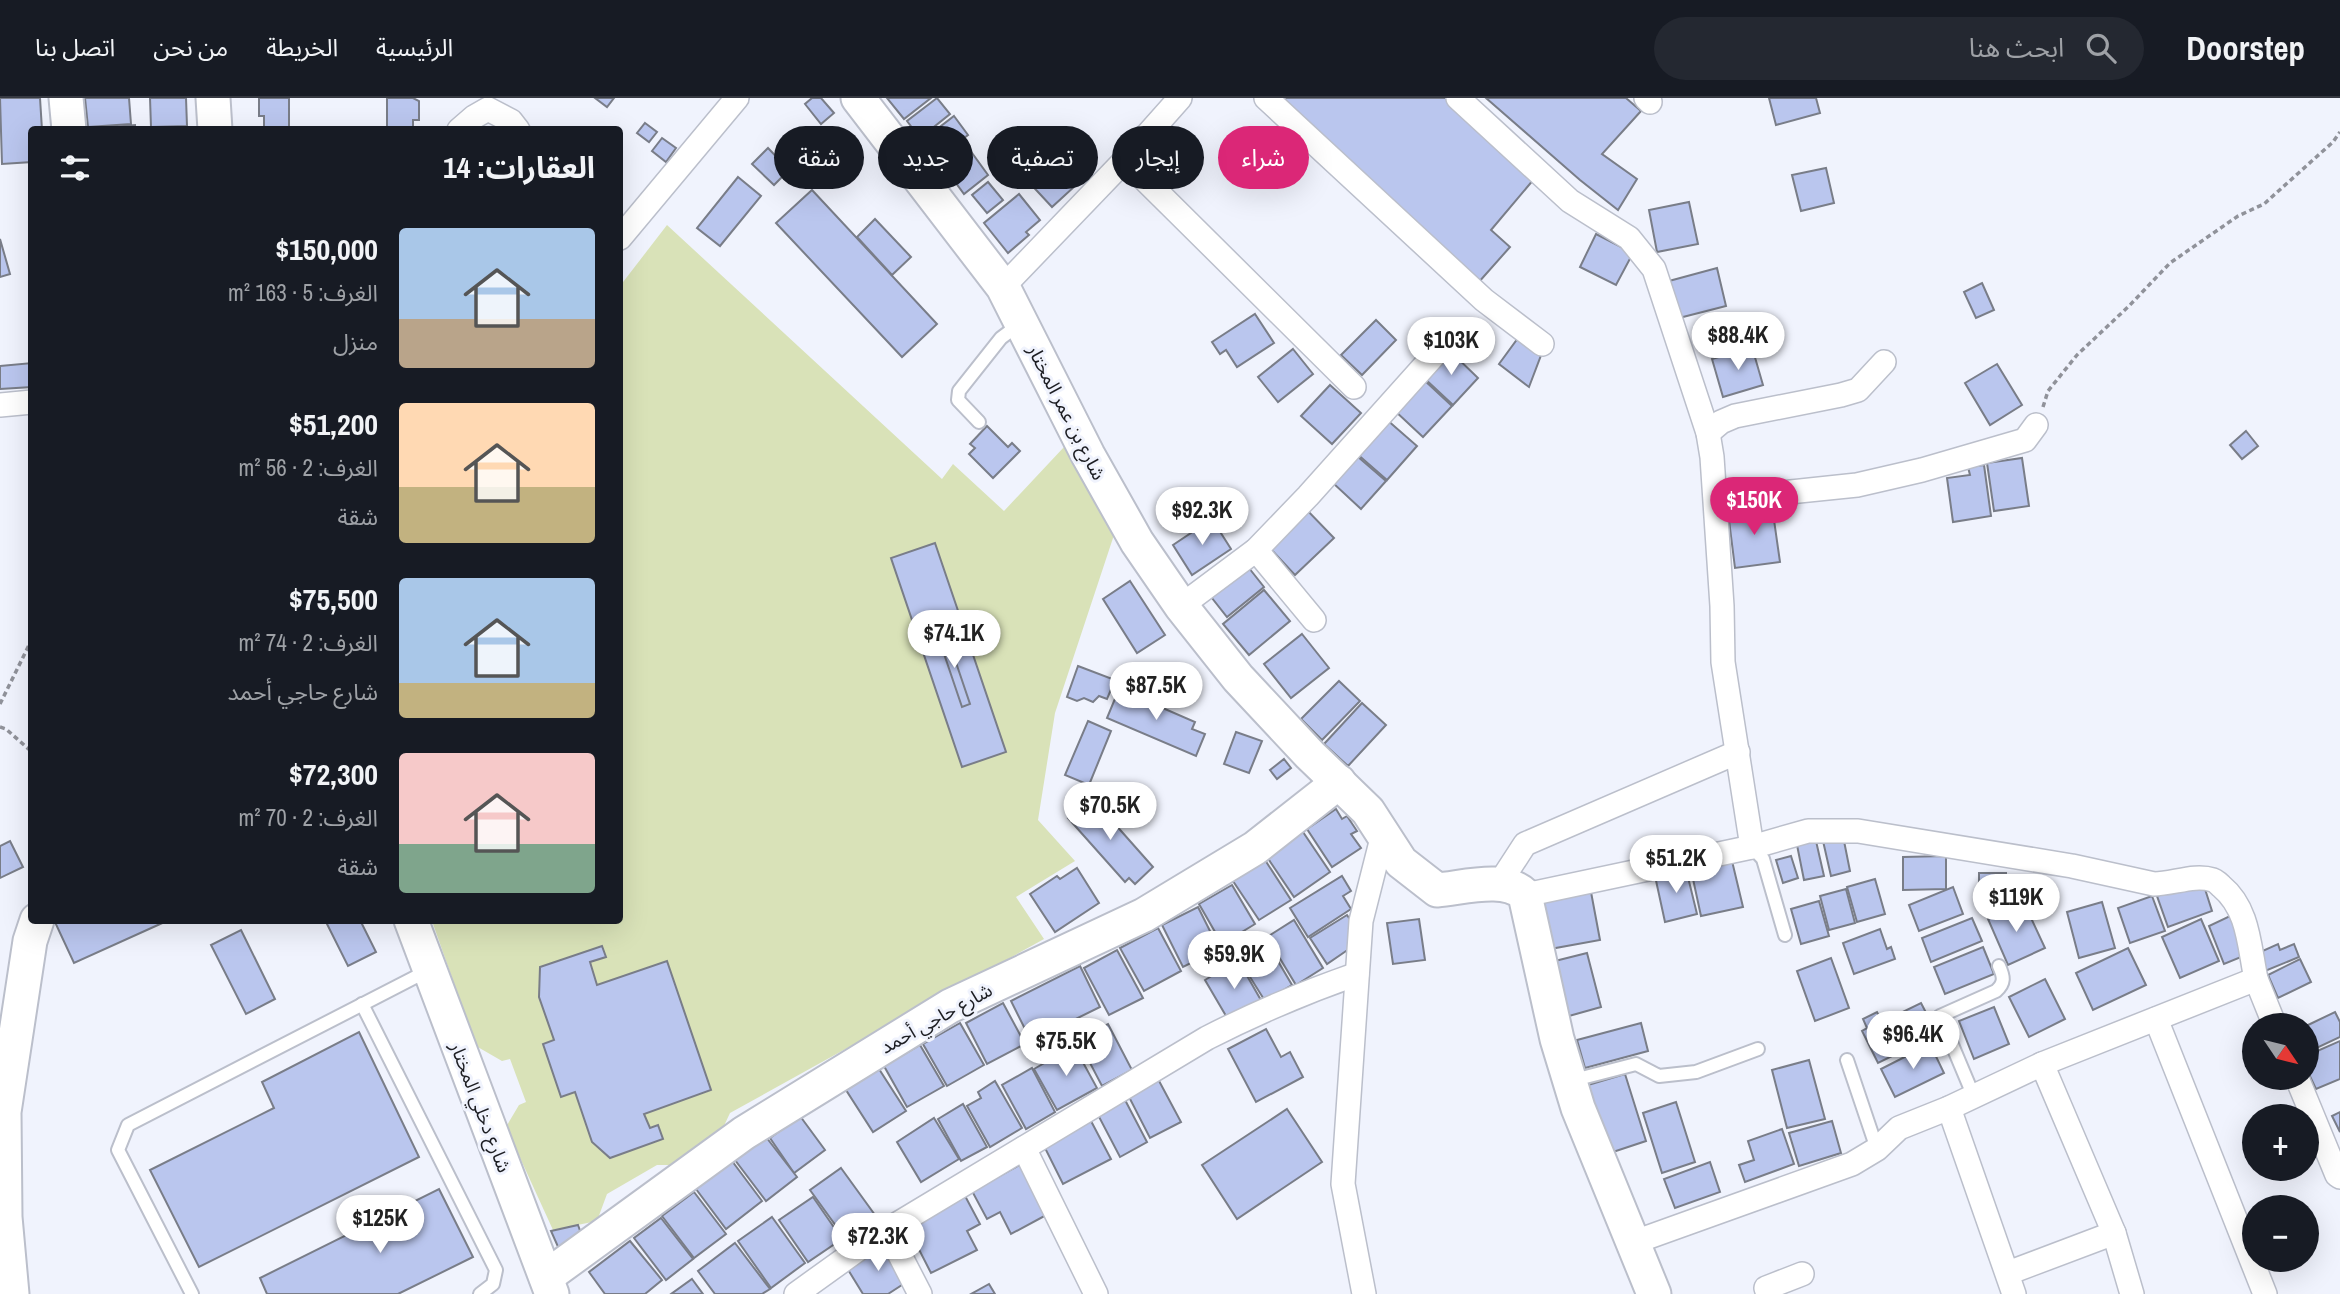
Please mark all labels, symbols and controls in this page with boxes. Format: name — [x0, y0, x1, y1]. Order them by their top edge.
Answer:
search box — [1654, 17, 2144, 80]
text: Doorstep — [2186, 26, 2305, 70]
icon: search — [2082, 29, 2120, 67]
text: ابحث هنا — [1969, 30, 2064, 65]
text: اتصل بنا — [35, 31, 115, 63]
text: من نحن — [153, 31, 228, 63]
text: الخريطة — [266, 31, 338, 63]
text: الرئيسية — [376, 31, 453, 63]
chip: شقة — [774, 126, 864, 189]
chip: جديد — [878, 126, 973, 189]
chip: تصفية — [987, 126, 1098, 189]
chip: إيجار — [1112, 126, 1204, 189]
chip: شراء — [1218, 126, 1309, 189]
text: العقارات: 14 — [443, 147, 595, 187]
icon: filters — [56, 149, 94, 187]
text: $150,000 — [275, 229, 378, 269]
icon: home — [455, 256, 539, 340]
text: الغرف: 5 · 163 m² — [228, 277, 378, 308]
pin: $88.4K — [1681, 313, 1795, 372]
pin: $103K — [1402, 317, 1500, 377]
text: $88.4K — [1708, 319, 1768, 350]
text: $103K — [1423, 324, 1479, 355]
text: منزل — [333, 326, 378, 357]
street label: شارع بن عمر المختار — [1020, 339, 1112, 485]
text: $51,200 — [289, 404, 378, 444]
icon: home — [455, 431, 539, 515]
text: الغرف: 2 · 56 m² — [239, 452, 378, 483]
pin: $150K — [1705, 478, 1803, 537]
text: $150K — [1726, 484, 1782, 515]
pin: $92.3K — [1145, 488, 1259, 547]
text: $92.3K — [1172, 494, 1232, 525]
text: شقة — [337, 501, 378, 532]
text: $75,500 — [289, 579, 378, 619]
icon: home — [455, 606, 539, 690]
pin: $74.1K — [897, 610, 1011, 670]
text: $74.1K — [924, 617, 984, 648]
text: الغرف: 2 · 74 m² — [239, 627, 378, 658]
pin: $87.5K — [1099, 662, 1213, 722]
text: $87.5K — [1126, 669, 1186, 700]
text: شارع حاجي أحمد — [227, 676, 378, 707]
text: $72,300 — [289, 754, 378, 794]
icon: home — [455, 781, 539, 865]
pin: $70.5K — [1053, 782, 1167, 842]
text: $70.5K — [1080, 789, 1140, 820]
text: الغرف: 2 · 70 m² — [239, 802, 378, 833]
pin: $51.2K — [1619, 836, 1733, 895]
text: $51.2K — [1646, 842, 1706, 873]
text: شقة — [337, 851, 378, 882]
pin: $119K — [1967, 874, 2065, 934]
text: $119K — [1989, 881, 2043, 912]
pin: $59.9K — [1177, 932, 1291, 991]
text: $59.9K — [1204, 938, 1264, 969]
street label: شارع حاجي أحمد — [875, 976, 998, 1062]
pin: $96.4K — [1856, 1012, 1970, 1071]
north arrow — [2242, 1013, 2319, 1090]
map controls — [2242, 1013, 2319, 1272]
pin: $75.5K — [1009, 1018, 1123, 1078]
text: $96.4K — [1883, 1018, 1943, 1049]
text: $75.5K — [1036, 1025, 1096, 1056]
street label: شارع دخلي المختار — [442, 1037, 518, 1177]
button: + — [2242, 1104, 2319, 1181]
button: − — [2242, 1195, 2319, 1272]
pin: $125K — [331, 1196, 429, 1255]
text: $125K — [352, 1202, 408, 1233]
pin: $72.3K — [821, 1214, 935, 1273]
text: $72.3K — [848, 1220, 908, 1251]

